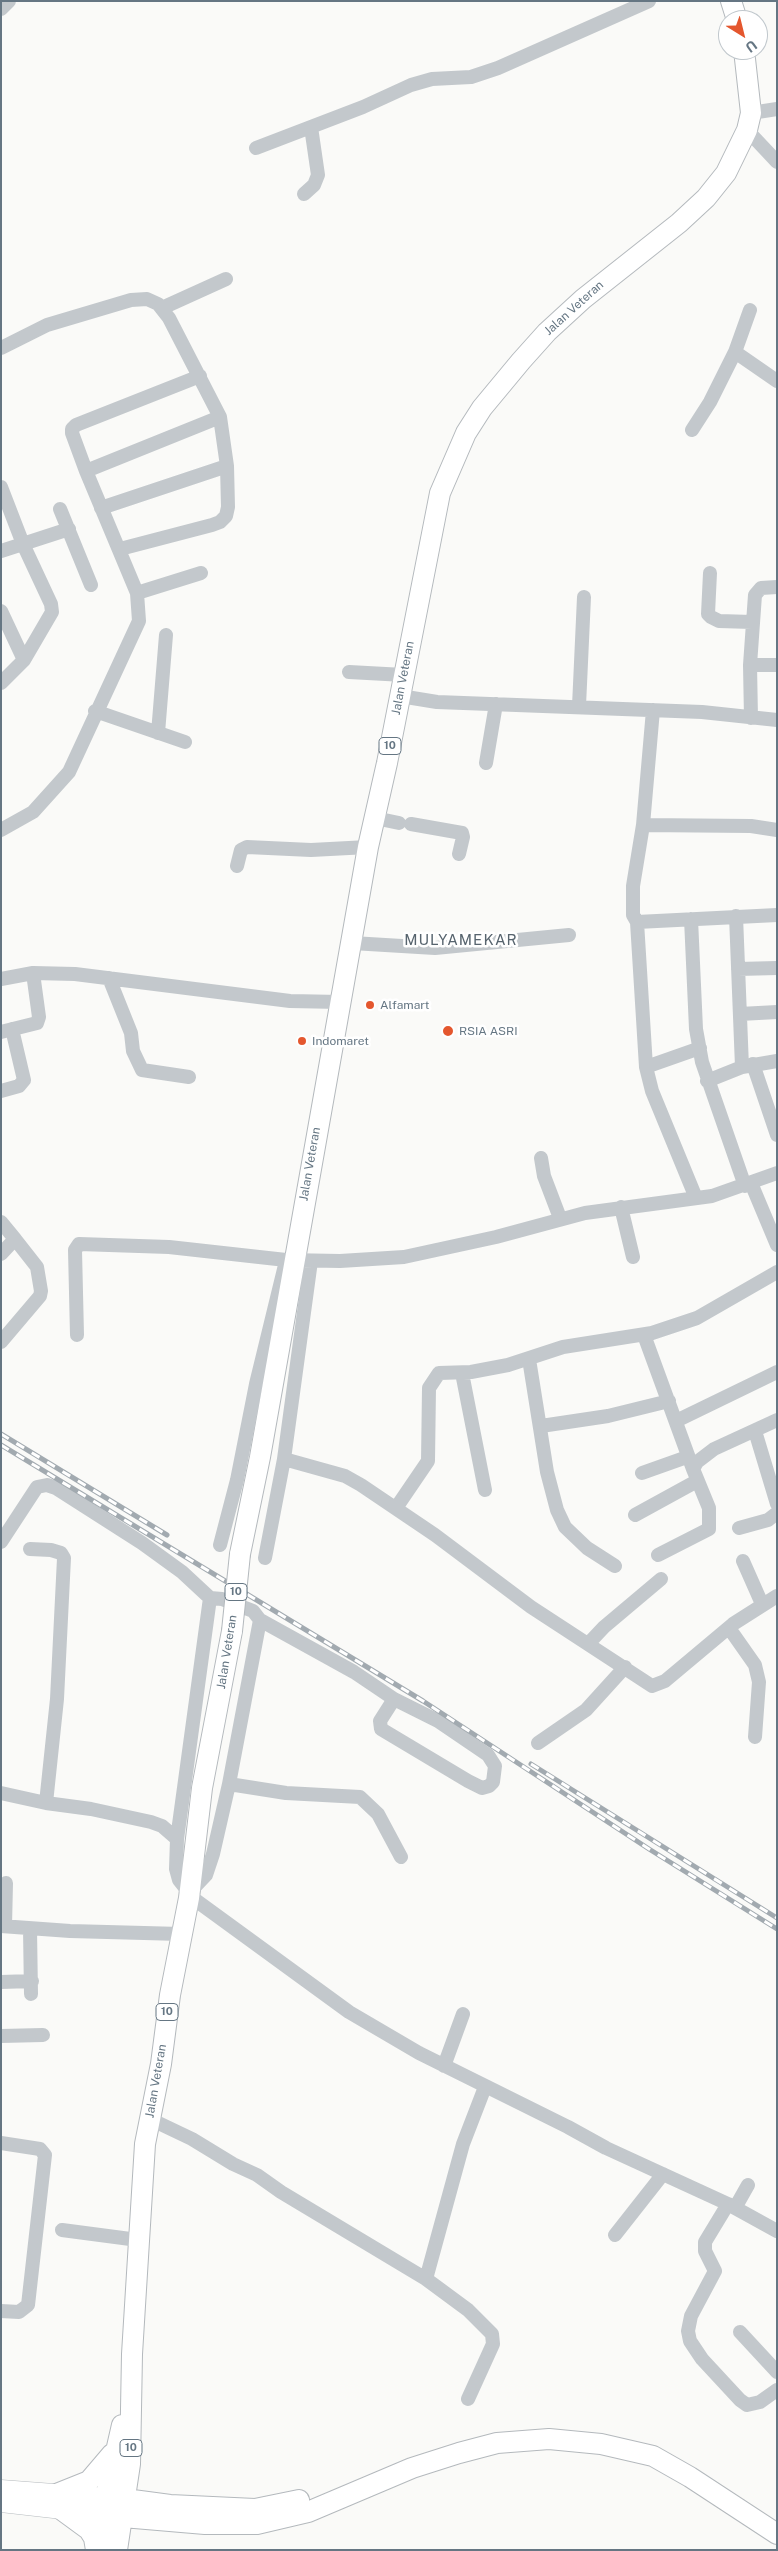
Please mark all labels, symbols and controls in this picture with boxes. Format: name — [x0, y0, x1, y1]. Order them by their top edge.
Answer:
north arrow — [718, 10, 768, 60]
text: U — [742, 37, 760, 56]
street label: Jalan Veteran — [541, 278, 607, 338]
street label: Jalan Veteran — [389, 640, 417, 716]
road number: 10 — [379, 738, 401, 754]
district label: MULYAMEKAR — [403, 931, 519, 949]
place label: Alfamart — [380, 998, 429, 1012]
marker: Alfamart — [364, 999, 376, 1011]
marker: RSIA ASRI — [441, 1024, 455, 1038]
place label: RSIA ASRI — [459, 1024, 518, 1038]
place label: Indomaret — [312, 1034, 369, 1048]
marker: Indomaret — [296, 1035, 308, 1047]
street label: Jalan Veteran — [296, 1126, 324, 1202]
road number: 10 — [225, 1584, 247, 1600]
street label: Jalan Veteran — [214, 1614, 240, 1690]
road number: 10 — [156, 2004, 178, 2020]
street label: Jalan Veteran — [142, 2043, 170, 2119]
road number: 10 — [120, 2440, 142, 2456]

